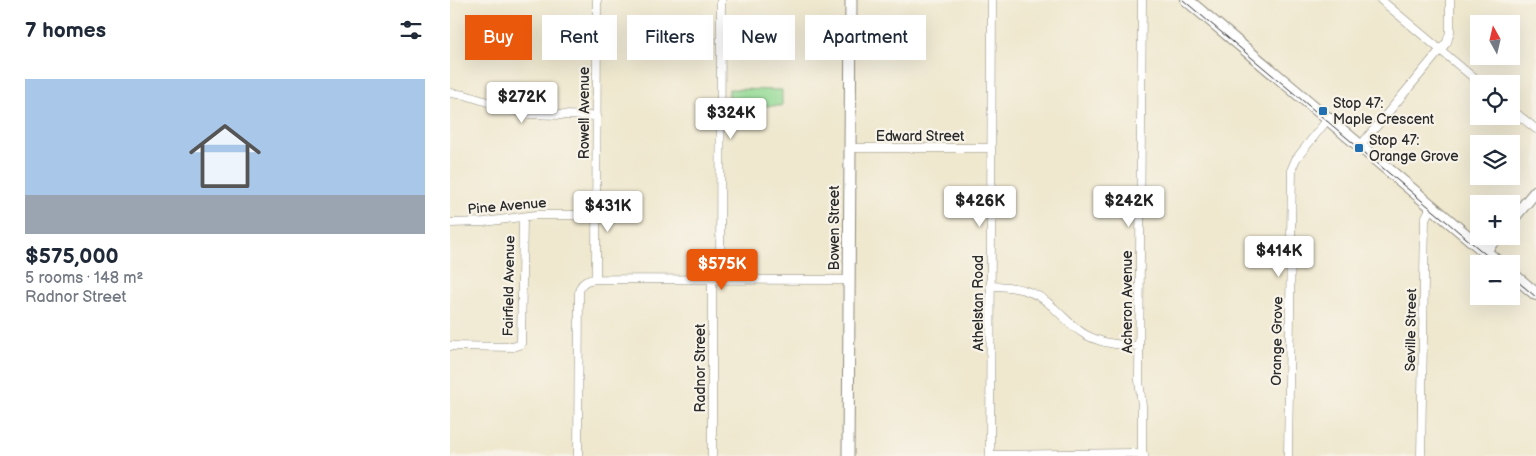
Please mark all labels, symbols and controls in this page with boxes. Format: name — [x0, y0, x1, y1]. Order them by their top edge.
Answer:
chip: Buy — [465, 15, 532, 60]
chip: Rent — [542, 15, 617, 60]
chip: Filters — [627, 15, 713, 60]
chip: New — [723, 15, 795, 60]
chip: Apartment — [805, 15, 926, 60]
north arrow — [1470, 15, 1520, 65]
map controls — [1470, 15, 1520, 305]
icon: filters — [397, 16, 425, 44]
text: 7 homes — [25, 18, 106, 43]
street label: Rowell Avenue — [576, 67, 593, 159]
button: locate — [1470, 75, 1520, 125]
pin: $272K — [487, 82, 557, 124]
text: $272K — [497, 88, 547, 107]
place label: Stop 47: Maple Crescent — [1333, 95, 1435, 128]
pin: $324K — [696, 98, 766, 140]
text: $324K — [706, 104, 756, 123]
marker: Stop 47: Maple Crescent — [1317, 105, 1329, 117]
icon: home — [180, 111, 270, 201]
street label: Edward Street — [876, 128, 965, 145]
place label: Stop 47: Orange Grove — [1369, 132, 1458, 165]
button: layers — [1470, 135, 1520, 185]
marker: Stop 47: Orange Grove — [1353, 142, 1365, 154]
street label: Bowen Street — [826, 185, 843, 270]
pin: $426K — [945, 186, 1015, 228]
pin: $242K — [1094, 186, 1164, 228]
pin: $431K — [573, 190, 643, 233]
text: $426K — [955, 192, 1005, 211]
text: $242K — [1104, 192, 1154, 211]
street label: Pine Avenue — [467, 194, 547, 218]
button: + — [1470, 195, 1520, 245]
text: $431K — [585, 197, 631, 216]
street label: Fairfield Avenue — [500, 235, 518, 337]
pin: $414K — [1244, 236, 1314, 278]
text: $414K — [1256, 242, 1302, 261]
text: $575,000 — [25, 244, 119, 269]
pin: $575K — [687, 248, 757, 291]
street label: Acheron Avenue — [1119, 250, 1136, 354]
text: $575K — [698, 255, 746, 274]
street label: Athelstan Road — [970, 255, 987, 351]
button: − — [1470, 255, 1520, 305]
text: 5 rooms · 148 m² — [25, 269, 143, 288]
text: Radnor Street — [25, 288, 126, 307]
street label: Seville Street — [1402, 288, 1420, 372]
street label: Orange Grove — [1268, 296, 1286, 386]
street label: Radnor Street — [692, 323, 709, 412]

